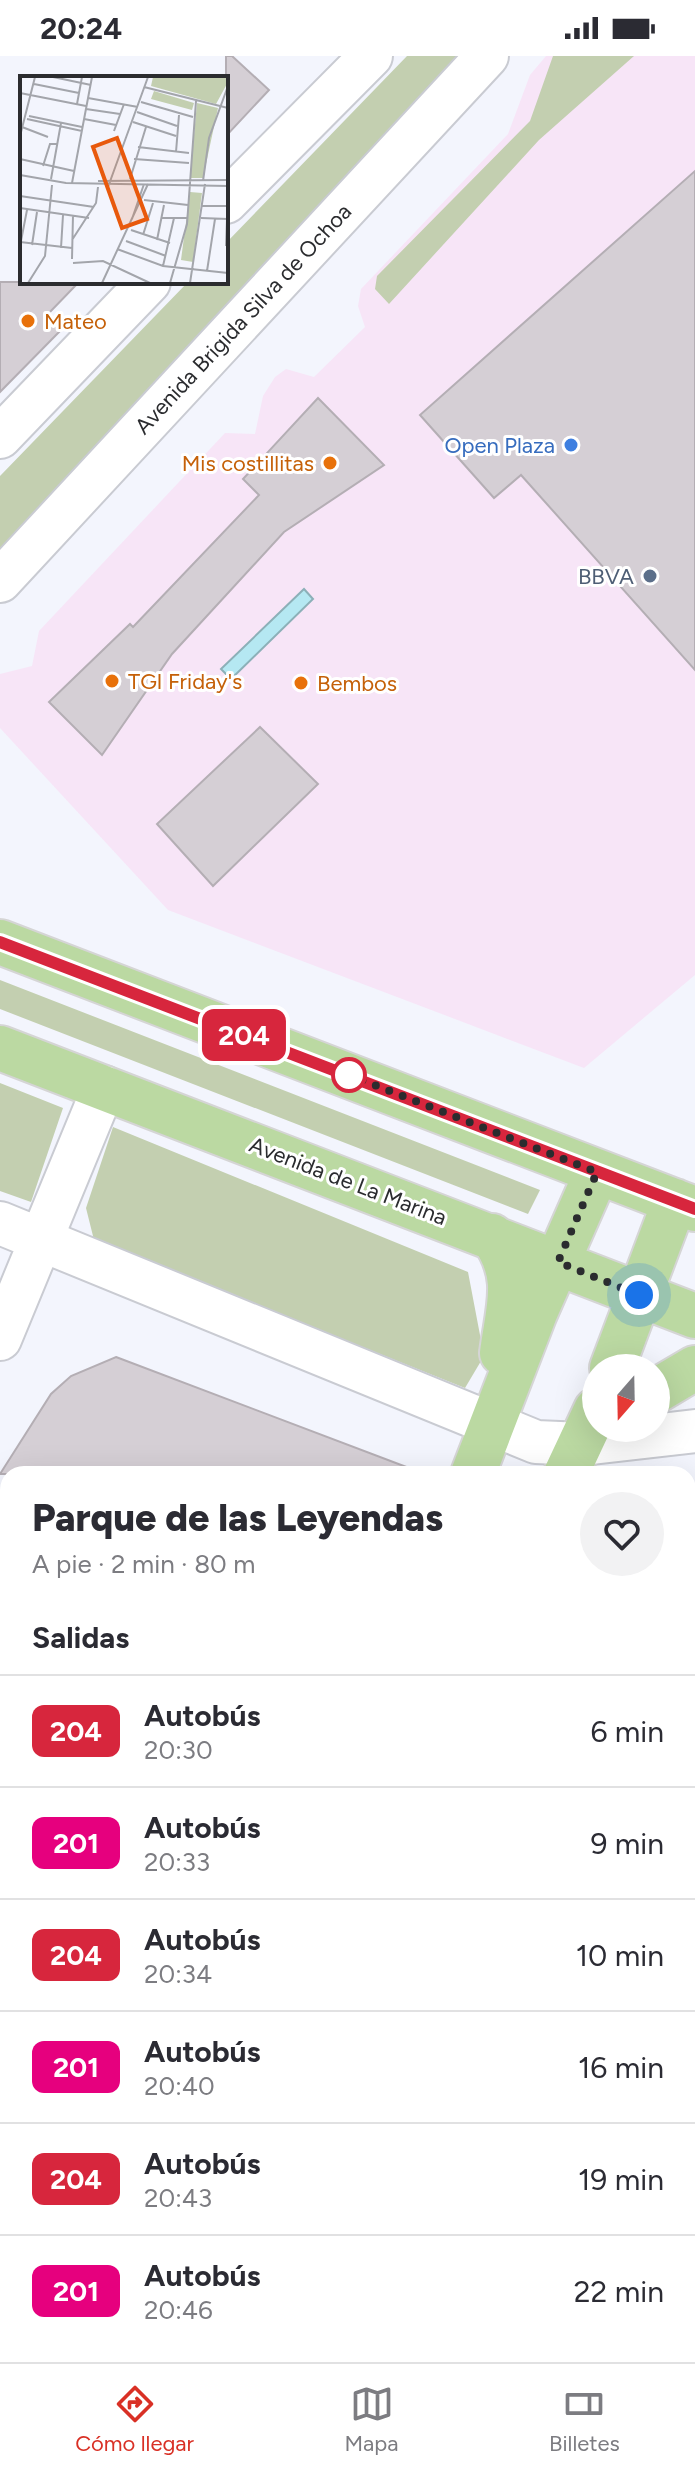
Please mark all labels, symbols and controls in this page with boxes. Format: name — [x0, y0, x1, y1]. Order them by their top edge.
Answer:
text: 20:24 — [40, 10, 122, 47]
inset map — [20, 76, 228, 284]
street label: Avenida Brigida Silva de Ochoa — [129, 198, 357, 440]
place label: Mateo — [44, 308, 107, 335]
marker: Mateo — [19, 312, 37, 330]
place label: Open Plaza — [444, 432, 555, 459]
marker: Open Plaza — [562, 436, 580, 454]
place label: Mis costillitas — [182, 450, 314, 477]
marker: Mis costillitas — [321, 454, 339, 472]
place label: BBVA — [578, 563, 634, 590]
marker: BBVA — [641, 567, 659, 585]
place label: TGI Friday's — [128, 668, 242, 695]
place label: Bembos — [317, 670, 397, 697]
marker: TGI Friday's — [103, 672, 121, 690]
marker: Bembos — [292, 674, 310, 692]
line badge: 204 — [198, 1009, 290, 1061]
text: 204 — [218, 1018, 270, 1052]
unlabelled marker — [332, 1058, 366, 1092]
street label: Avenida de La Marina — [246, 1131, 450, 1231]
your location — [619, 1275, 659, 1315]
north arrow — [582, 1354, 670, 1442]
map controls — [582, 1354, 670, 1442]
button: heart — [580, 1492, 664, 1576]
text: Parque de las Leyendas — [32, 1495, 443, 1541]
text: A pie · 2 min · 80 m — [32, 1548, 255, 1580]
text: Salidas — [32, 1619, 129, 1656]
text: Autobús — [144, 1697, 261, 1734]
text: 6 min — [590, 1713, 664, 1750]
text: 204 — [50, 1714, 102, 1748]
text: 20:30 — [144, 1734, 213, 1766]
text: Autobús — [144, 1809, 261, 1846]
text: 9 min — [590, 1825, 664, 1862]
text: 201 — [53, 1826, 99, 1860]
text: 20:33 — [144, 1846, 210, 1878]
text: Autobús — [144, 1921, 261, 1958]
text: 10 min — [576, 1937, 664, 1974]
text: 204 — [50, 1938, 102, 1972]
text: 20:34 — [144, 1958, 212, 1990]
text: Autobús — [144, 2033, 261, 2070]
text: 16 min — [578, 2049, 664, 2086]
text: 201 — [53, 2050, 99, 2084]
text: 20:40 — [144, 2070, 215, 2102]
text: Autobús — [144, 2145, 261, 2182]
text: 19 min — [578, 2161, 664, 2198]
text: 204 — [50, 2162, 102, 2196]
text: 20:43 — [144, 2182, 212, 2214]
text: Autobús — [144, 2257, 261, 2294]
text: 22 min — [574, 2273, 664, 2310]
text: 201 — [53, 2274, 99, 2308]
text: 20:46 — [144, 2294, 213, 2326]
tab: Cómo llegar — [75, 2382, 194, 2457]
tab: Mapa — [344, 2382, 399, 2457]
tab: Billetes — [549, 2382, 620, 2457]

